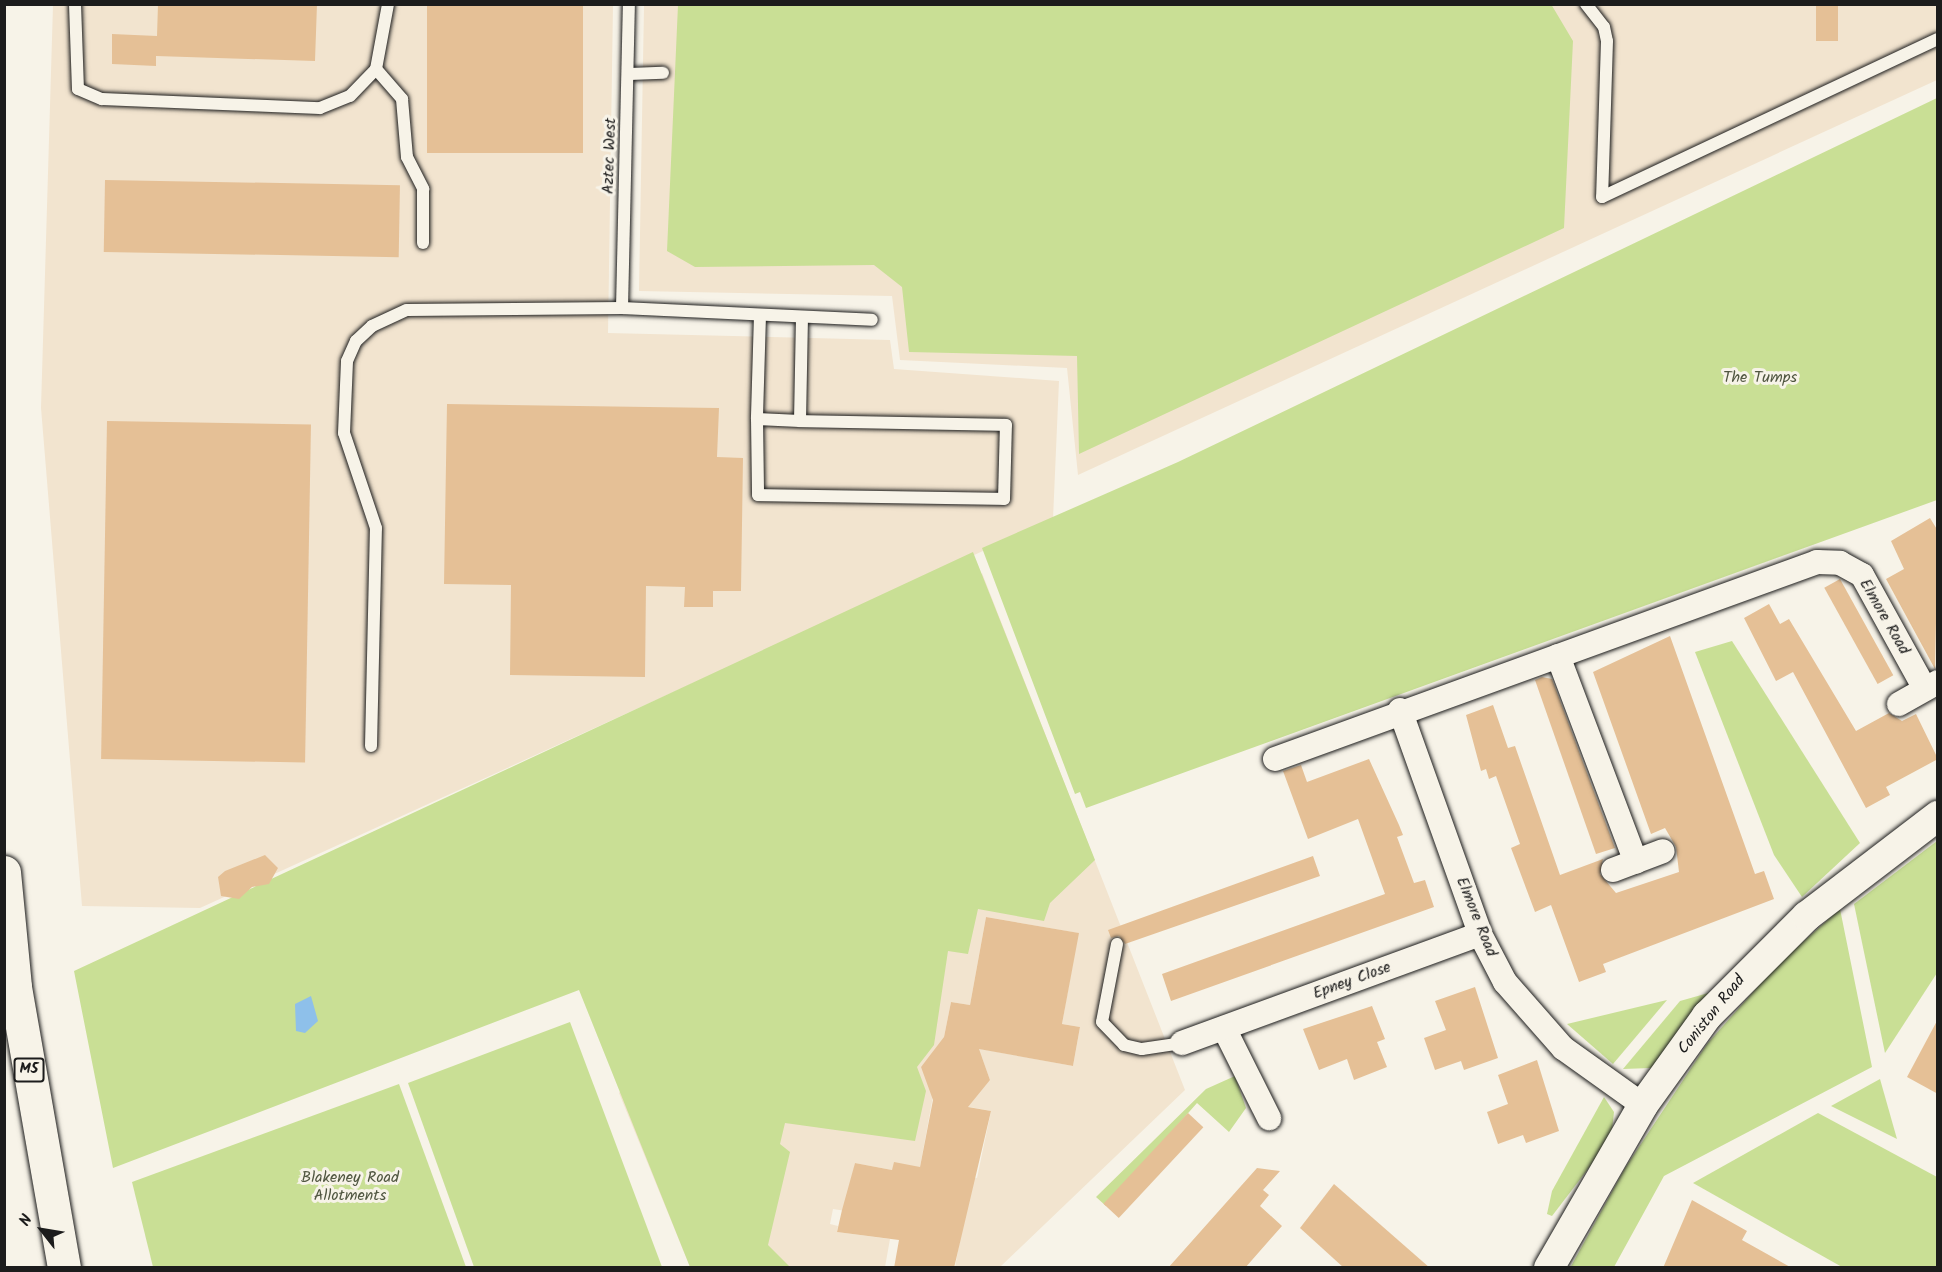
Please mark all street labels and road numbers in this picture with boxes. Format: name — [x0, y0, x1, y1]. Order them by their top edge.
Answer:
street label: Aztec West — [599, 117, 621, 195]
street label: Elmore Road — [1855, 576, 1913, 658]
street label: Elmore Road — [1451, 874, 1501, 960]
street label: Epney Close — [1310, 958, 1394, 1004]
street label: Coniston Road — [1674, 971, 1750, 1059]
road number: M5 — [12, 1058, 46, 1082]

